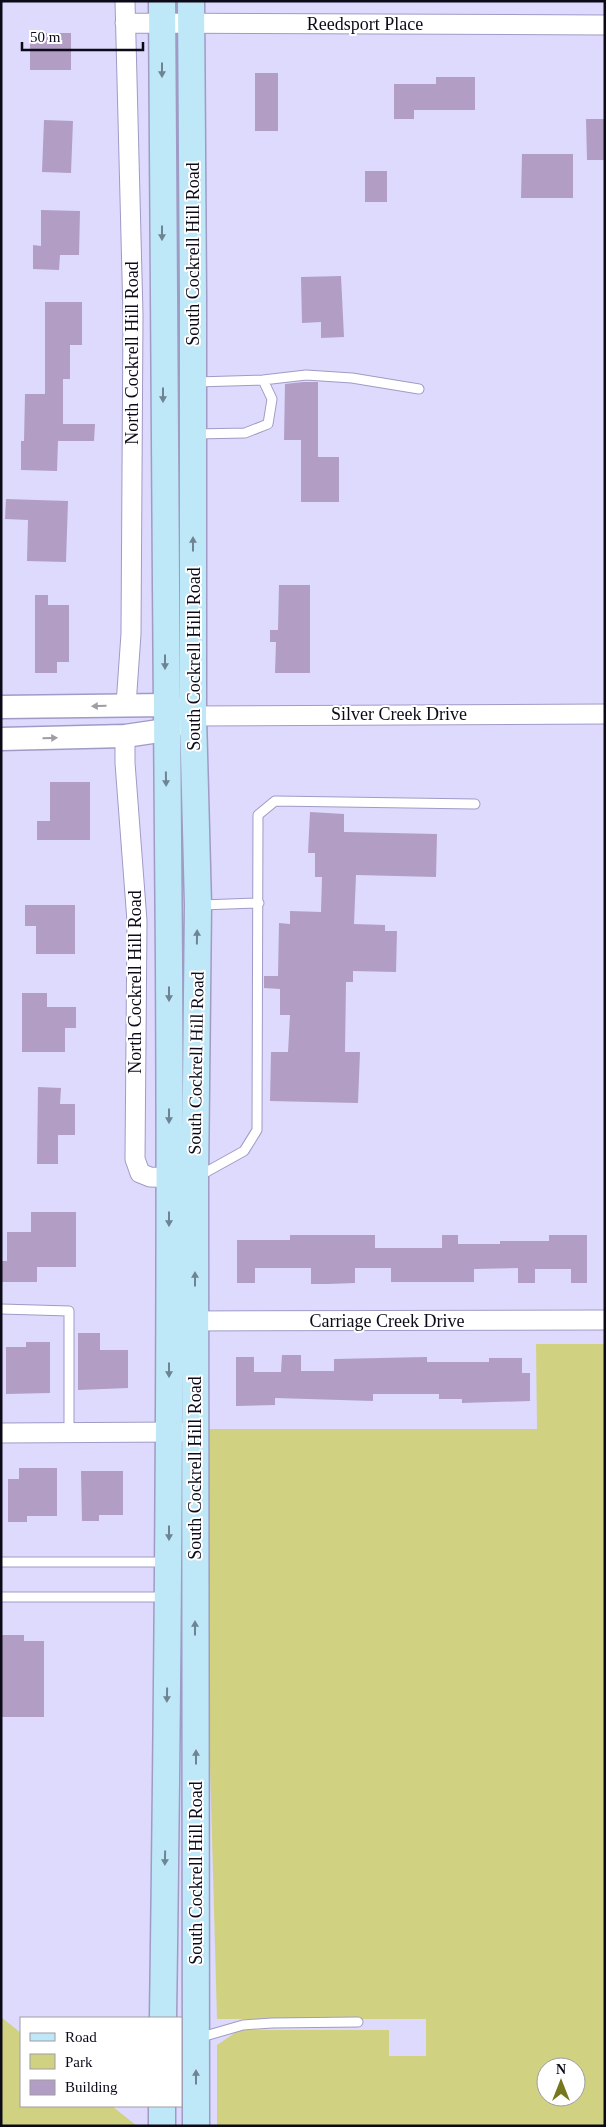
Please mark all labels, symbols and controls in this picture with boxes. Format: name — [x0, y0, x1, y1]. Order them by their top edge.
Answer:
street label: Reedsport Place — [307, 14, 423, 34]
scale bar — [22, 20, 144, 52]
text: 50 m — [30, 29, 61, 45]
one-way arrow — [158, 63, 166, 79]
street label: South Cockrell Hill Road — [183, 162, 203, 346]
one-way arrow — [158, 225, 166, 241]
street label: North Cockrell Hill Road — [122, 261, 142, 445]
one-way arrow — [159, 388, 167, 404]
one-way arrow — [189, 536, 197, 552]
street label: South Cockrell Hill Road — [184, 567, 204, 751]
one-way arrow — [161, 654, 169, 670]
one-way arrow — [91, 702, 107, 710]
street label: Silver Creek Drive — [331, 704, 467, 724]
one-way arrow — [42, 734, 58, 742]
one-way arrow — [162, 771, 170, 787]
street label: North Cockrell Hill Road — [125, 890, 145, 1074]
one-way arrow — [194, 929, 202, 945]
street label: South Cockrell Hill Road — [184, 971, 208, 1155]
one-way arrow — [165, 986, 173, 1002]
one-way arrow — [165, 1108, 173, 1124]
one-way arrow — [165, 1211, 173, 1227]
one-way arrow — [191, 1270, 199, 1286]
street label: Carriage Creek Drive — [310, 1311, 464, 1331]
one-way arrow — [165, 1362, 173, 1378]
street label: South Cockrell Hill Road — [185, 1376, 205, 1560]
one-way arrow — [165, 1525, 173, 1541]
one-way arrow — [191, 1620, 199, 1636]
one-way arrow — [163, 1687, 171, 1703]
one-way arrow — [192, 1749, 200, 1765]
street label: South Cockrell Hill Road — [186, 1781, 206, 1965]
one-way arrow — [161, 1850, 169, 1866]
legend — [20, 2017, 182, 2107]
text: Road — [65, 2029, 97, 2045]
text: Park — [65, 2054, 93, 2070]
north arrow — [536, 2057, 586, 2107]
text: N — [556, 2062, 566, 2077]
one-way arrow — [192, 2069, 200, 2085]
text: Building — [65, 2079, 118, 2095]

